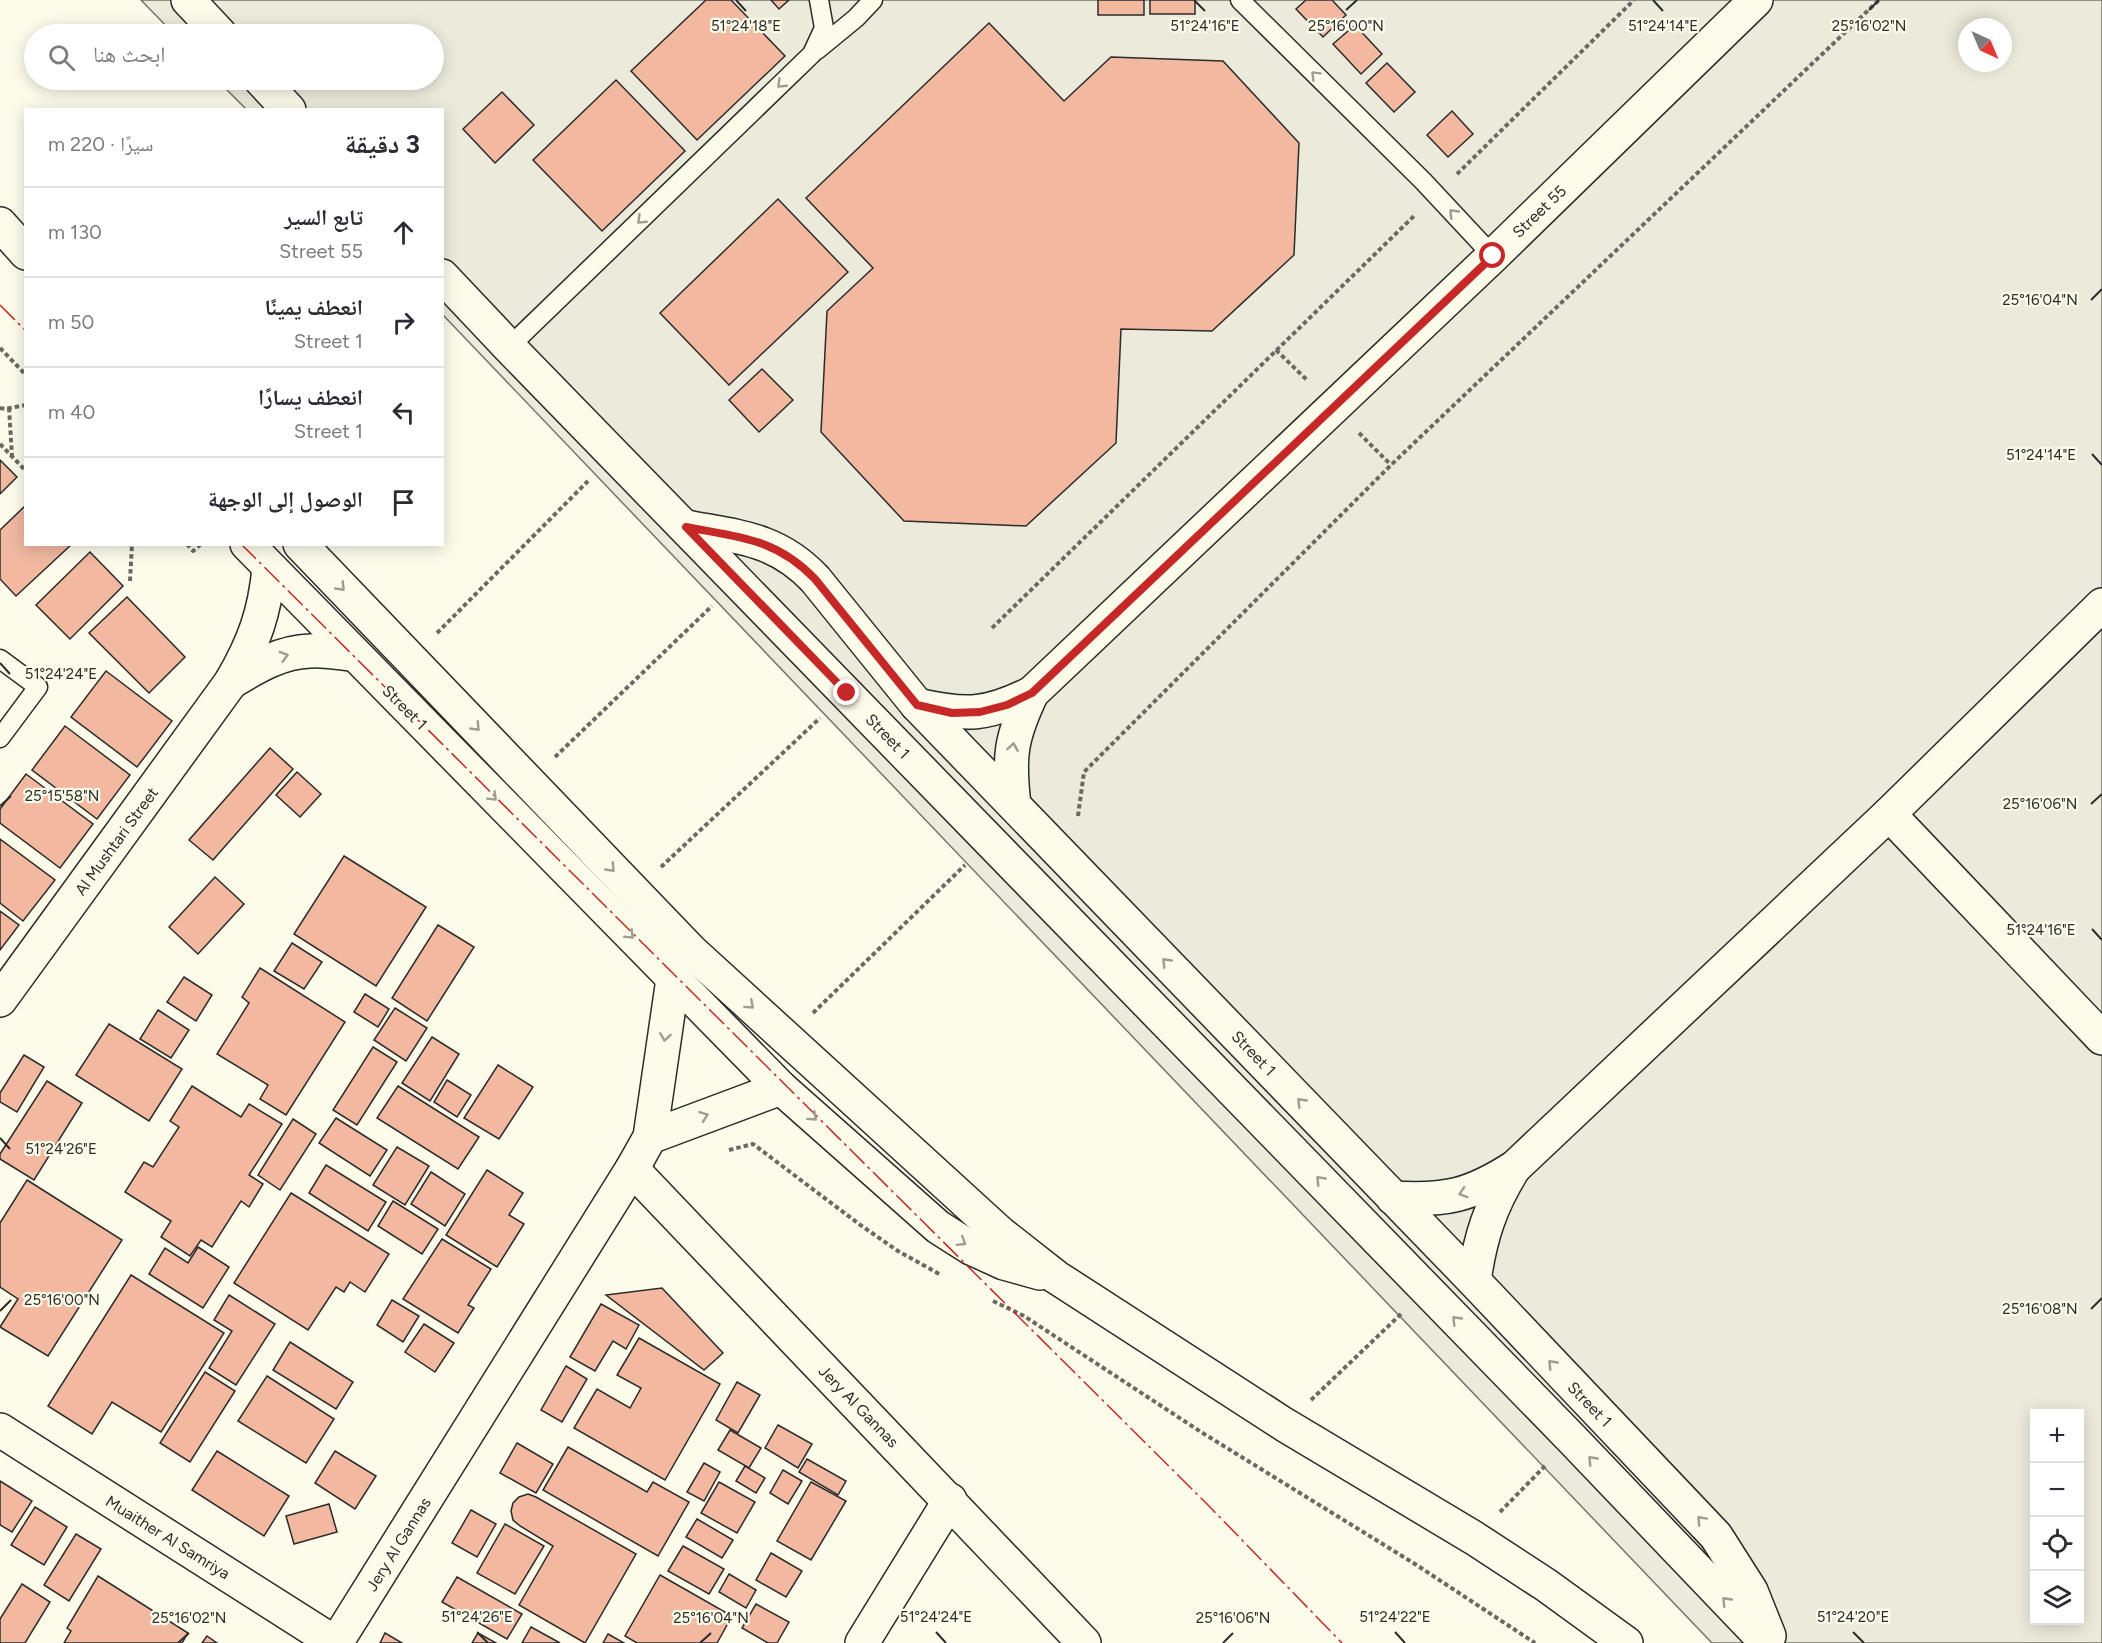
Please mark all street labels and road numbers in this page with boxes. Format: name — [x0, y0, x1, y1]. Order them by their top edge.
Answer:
street label: Street 55 — [1509, 181, 1570, 242]
street label: Street 1 — [378, 681, 431, 734]
street label: Street 1 — [862, 710, 914, 763]
street label: Al Mushtari Street — [71, 783, 162, 899]
street label: Street 1 — [1228, 1027, 1280, 1080]
street label: Jery Al Gannas — [815, 1361, 903, 1451]
street label: Street 1 — [1564, 1378, 1616, 1431]
street label: Muaither Al Samriya — [102, 1492, 233, 1583]
street label: Jery Al Gannas — [362, 1494, 435, 1595]

